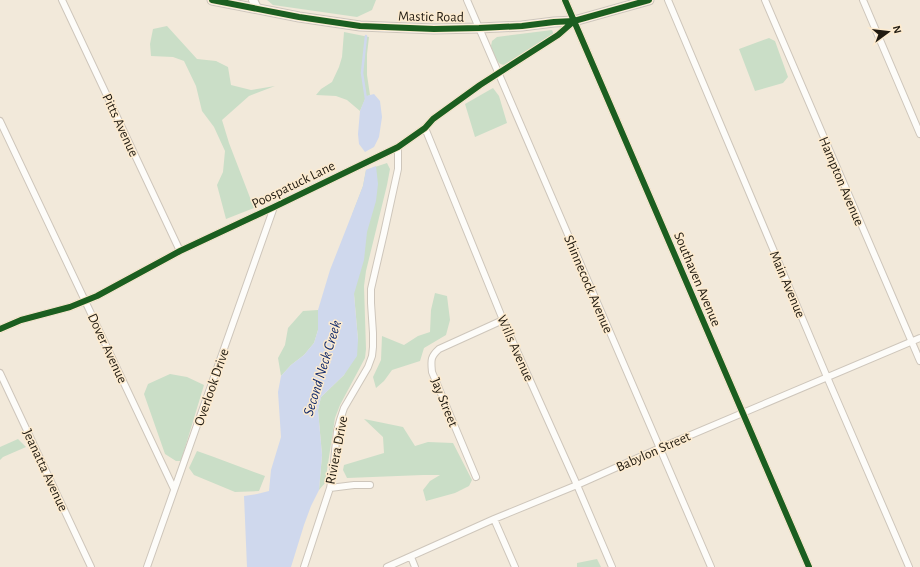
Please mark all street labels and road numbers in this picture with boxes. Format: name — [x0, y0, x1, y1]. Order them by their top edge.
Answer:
street label: Mastic Road — [398, 9, 464, 25]
street label: Pitts Avenue — [99, 92, 141, 159]
street label: Hampton Avenue — [816, 135, 866, 228]
street label: Poospatuck Lane — [250, 159, 337, 211]
street label: Southaven Avenue — [671, 230, 723, 329]
street label: Shinnecock Avenue — [561, 233, 615, 335]
street label: Main Avenue — [767, 249, 807, 320]
street label: Dover Avenue — [85, 311, 129, 386]
street label: Wills Avenue — [494, 313, 536, 384]
street label: Overlook Drive — [192, 347, 232, 428]
street label: Jay Street — [428, 376, 460, 429]
street label: Riviera Drive — [324, 415, 350, 485]
street label: Jeanatta Avenue — [20, 427, 70, 514]
street label: Babylon Street — [614, 429, 693, 475]

